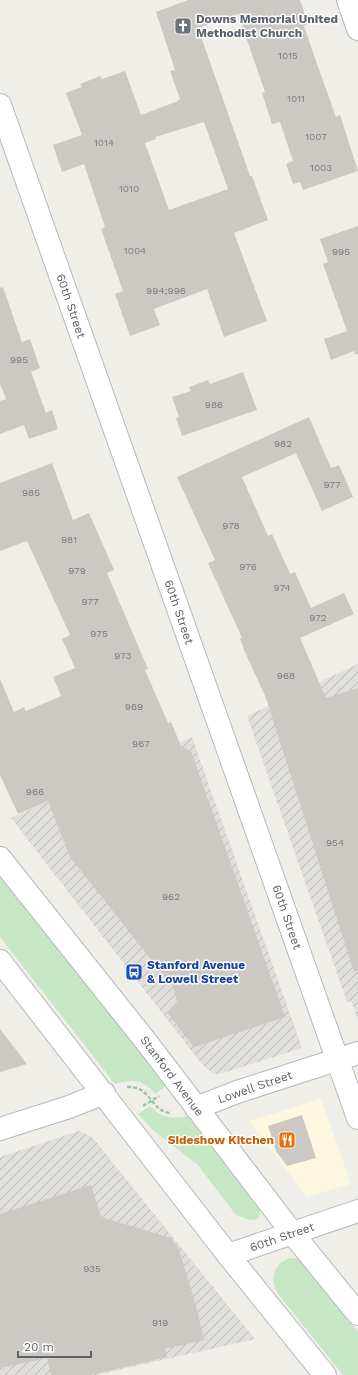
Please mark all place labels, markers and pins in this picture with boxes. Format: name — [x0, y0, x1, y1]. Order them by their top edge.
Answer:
place label: Downs Memorial United Methodist Church — [196, 12, 338, 40]
church icon: Downs Memorial United Methodist Church — [173, 16, 193, 36]
place label: Stanford Avenue & Lowell Street — [147, 958, 245, 986]
bus stop icon: Stanford Avenue & Lowell Street — [124, 962, 144, 982]
restaurant icon: Sideshow Kitchen — [277, 1130, 297, 1150]
place label: Sideshow Kitchen — [168, 1133, 274, 1147]

